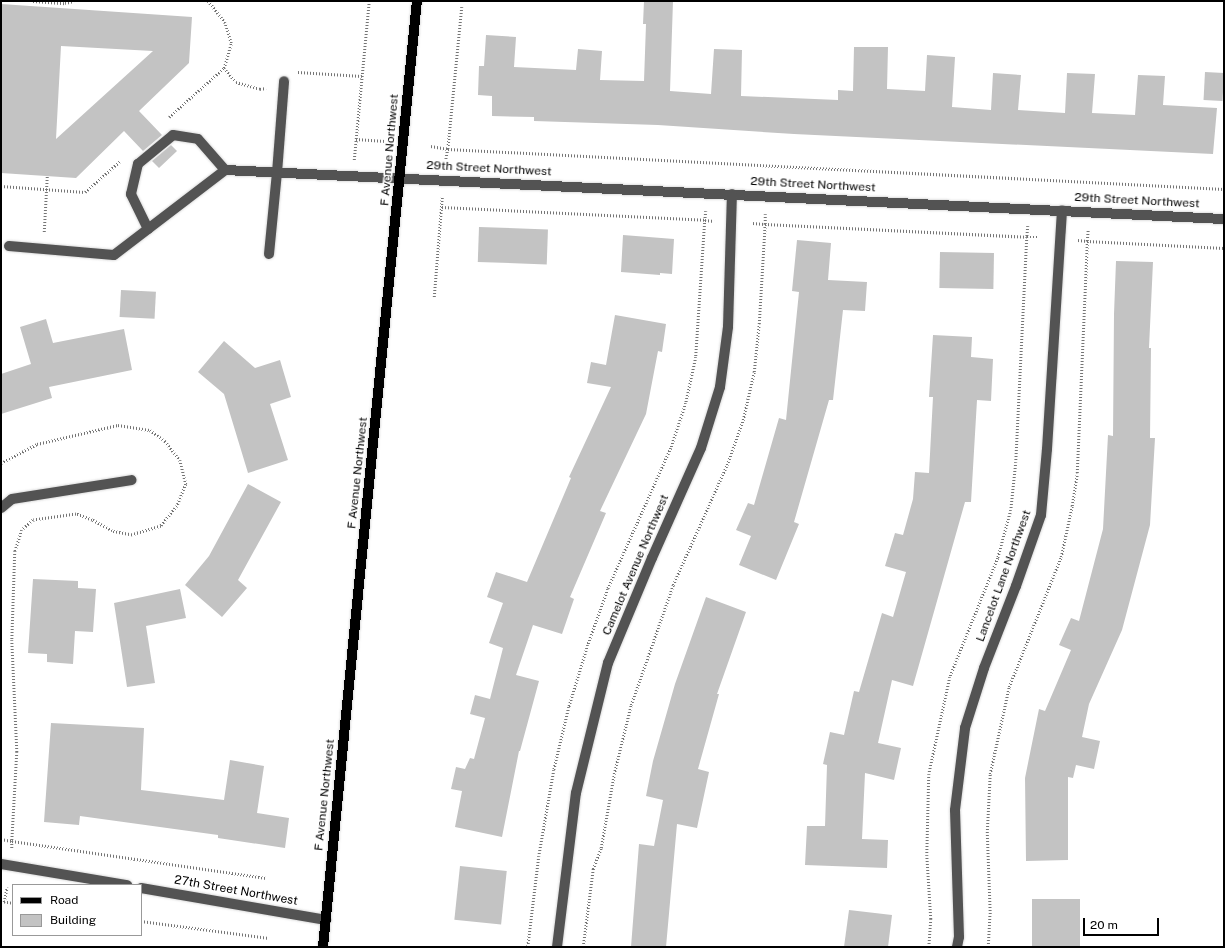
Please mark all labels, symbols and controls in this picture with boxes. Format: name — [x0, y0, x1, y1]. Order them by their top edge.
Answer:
street label: F Avenue Northwest — [378, 93, 402, 207]
street label: 29th Street Northwest — [426, 159, 552, 179]
street label: 29th Street Northwest — [750, 175, 876, 195]
street label: 29th Street Northwest — [1074, 191, 1200, 211]
street label: F Avenue Northwest — [345, 416, 371, 530]
street label: Camelot Avenue Northwest — [600, 492, 672, 638]
street label: Lancelot Lane Northwest — [973, 508, 1035, 644]
street label: F Avenue Northwest — [312, 738, 338, 852]
street label: 27th Street Northwest — [173, 873, 299, 909]
legend — [12, 884, 142, 936]
text: Road — [50, 893, 78, 907]
scale bar — [1085, 910, 1161, 936]
text: Building — [50, 913, 96, 927]
text: 20 m — [1090, 918, 1118, 932]

